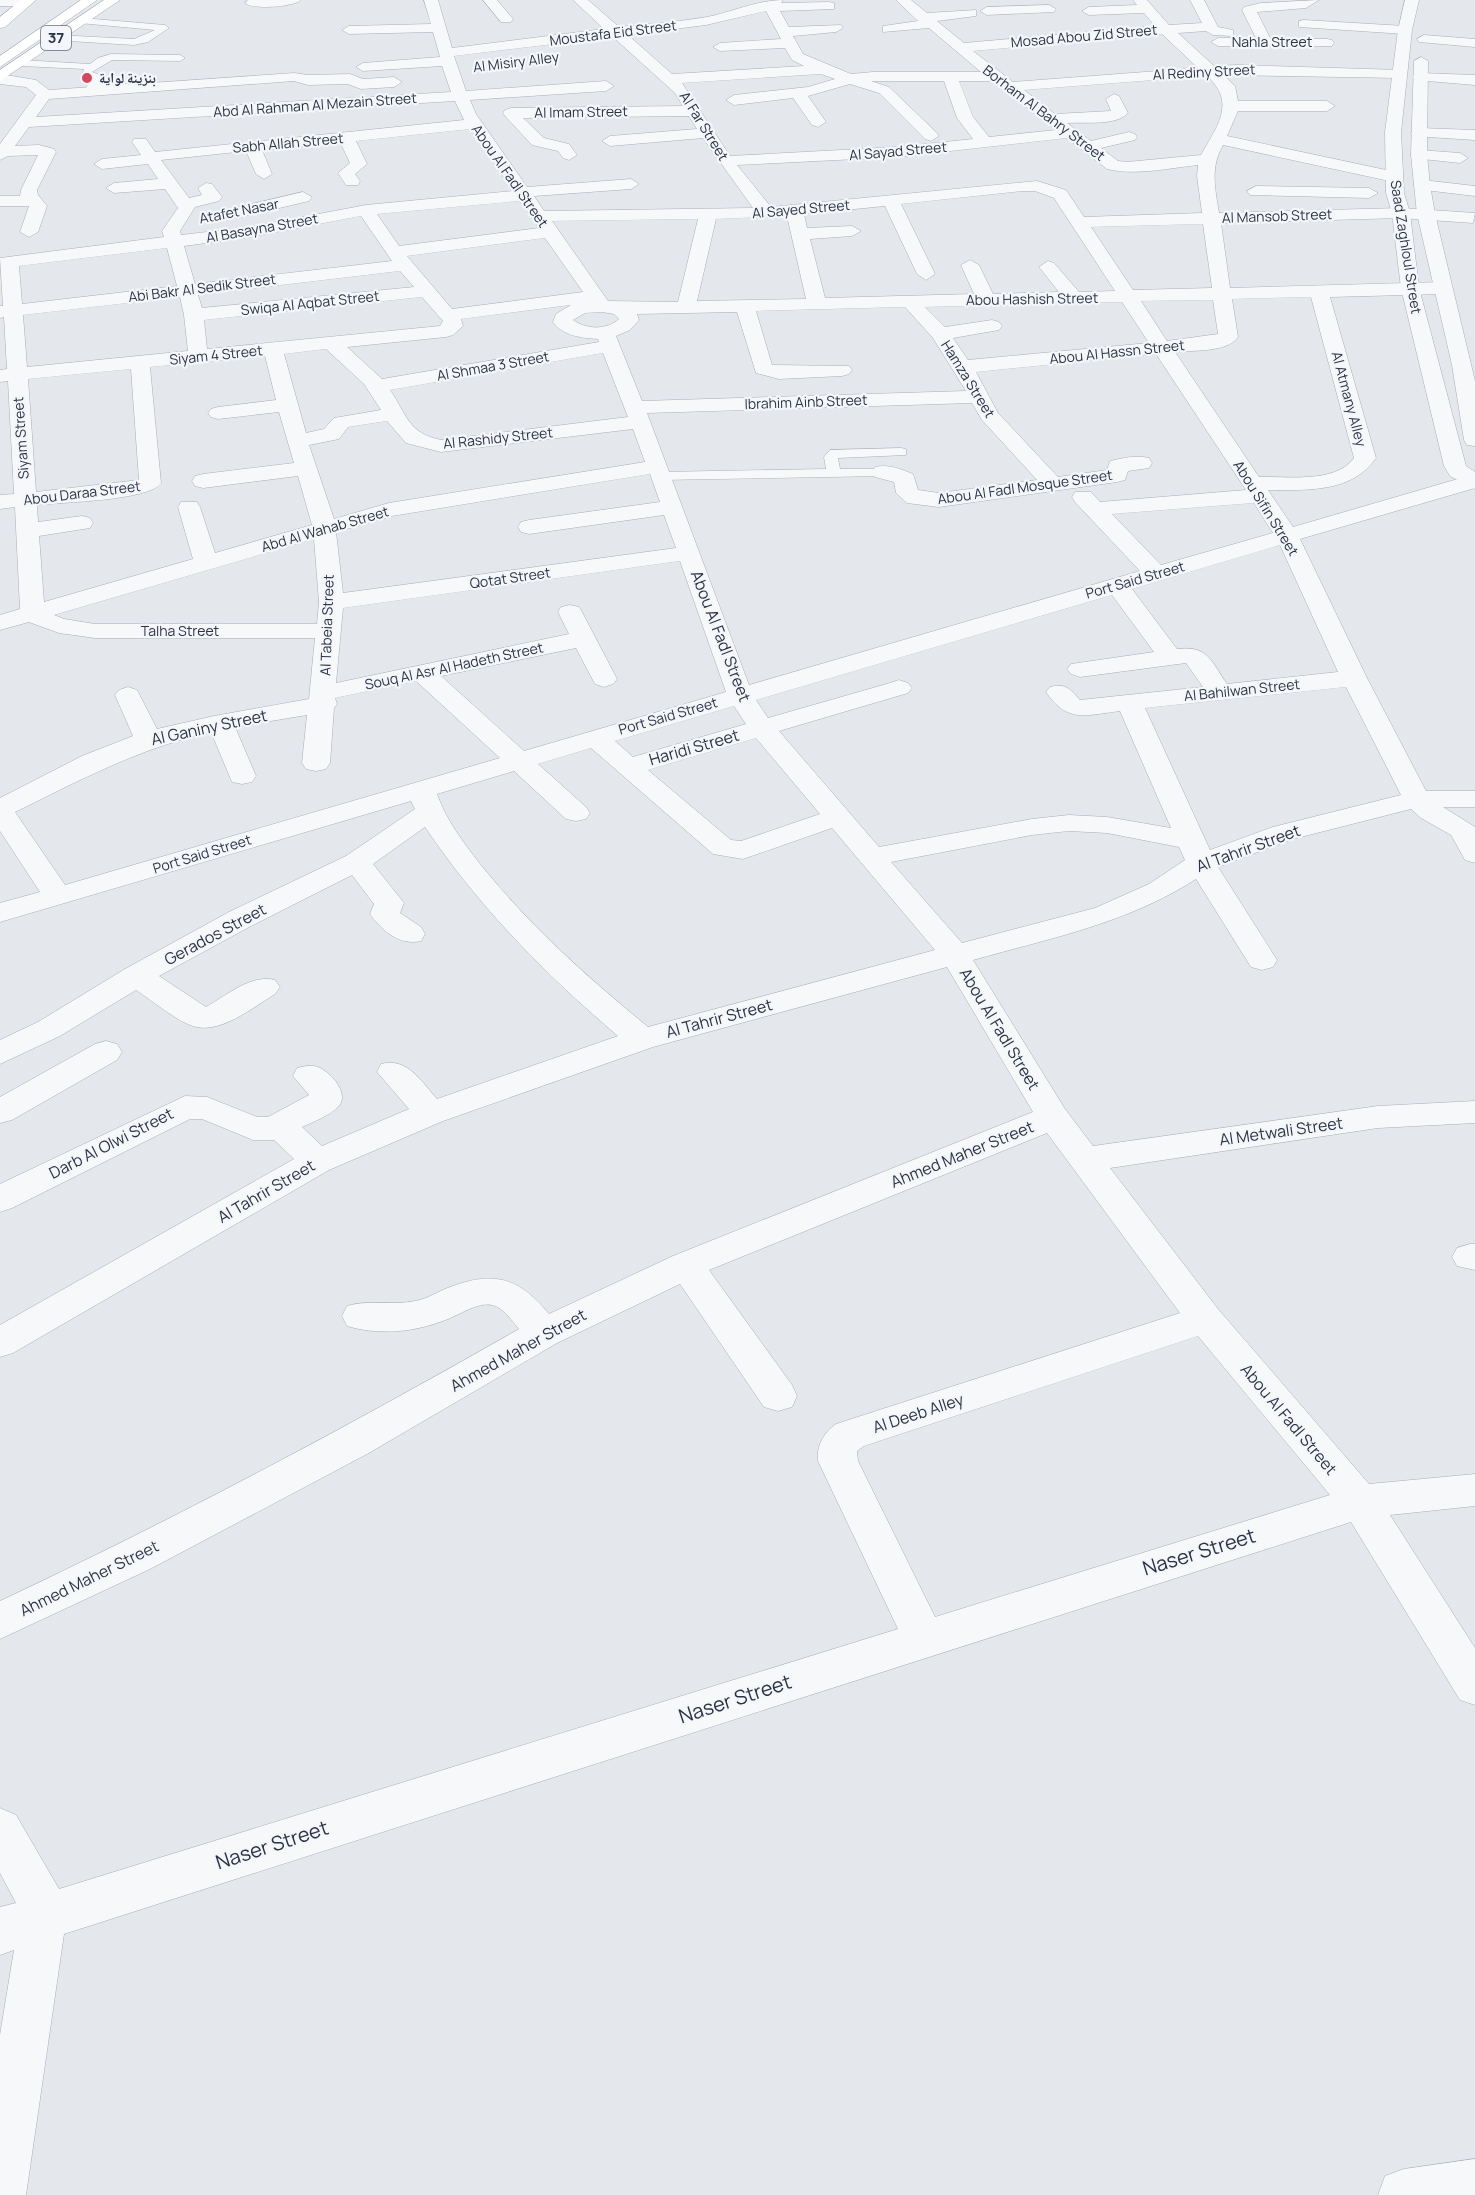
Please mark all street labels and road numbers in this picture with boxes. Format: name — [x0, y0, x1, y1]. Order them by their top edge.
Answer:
street label: Moustafa Eid Street — [548, 15, 678, 50]
street label: Mosad Abou Zid Street — [1010, 20, 1158, 51]
road number: 37 — [41, 26, 71, 50]
street label: Nahla Street — [1232, 32, 1313, 51]
street label: Al Misiry Alley — [472, 47, 561, 76]
street label: Al Rediny Street — [1152, 59, 1256, 84]
street label: Borham Al Bahry Street — [979, 60, 1110, 165]
street label: Al Far Street — [676, 87, 733, 164]
street label: Abd Al Rahman Al Mezain Street — [213, 88, 418, 121]
street label: Al Imam Street — [534, 101, 628, 122]
street label: Abou Al Fadl Street — [468, 120, 553, 231]
street label: Sabh Allah Street — [232, 128, 345, 157]
street label: Al Sayad Street — [848, 137, 948, 164]
street label: Saad Zaghloul Street — [1387, 179, 1427, 316]
street label: Atafet Nasar — [197, 193, 280, 228]
street label: Al Sayed Street — [751, 195, 851, 222]
street label: Al Mansob Street — [1221, 204, 1333, 227]
street label: Al Basayna Street — [204, 208, 320, 247]
street label: Abi Bakr Al Sedik Street — [127, 269, 277, 306]
street label: Swiqa Al Aqbat Street — [240, 286, 381, 319]
street label: Abou Hashish Street — [966, 288, 1099, 309]
street label: Abou Al Hassn Street — [1048, 335, 1186, 368]
street label: Hamza Street — [937, 336, 1000, 421]
street label: Siyam 4 Street — [168, 340, 264, 369]
street label: Al Shmaa 3 Street — [435, 346, 551, 385]
street label: Al Atmany Alley — [1328, 349, 1371, 449]
street label: Ibrahim Ainb Street — [744, 390, 868, 413]
street label: Siyam Street — [8, 396, 33, 480]
street label: Al Rashidy Street — [442, 422, 554, 453]
street label: Abou Sifin Street — [1229, 456, 1304, 559]
street label: Abou Al Fadl Mosque Street — [936, 465, 1114, 508]
street label: Abou Daraa Street — [22, 476, 142, 509]
street label: Abd Al Wahab Street — [259, 501, 391, 556]
street label: Port Said Street — [1083, 556, 1187, 603]
street label: Qotat Street — [468, 562, 552, 593]
street label: Abou Al Fadl Street — [686, 567, 756, 705]
street label: Al Tabeia Street — [315, 574, 338, 676]
street label: Talha Street — [141, 621, 220, 640]
street label: Souq Al Asr Al Hadeth Street — [363, 637, 545, 694]
street label: Al Bahilwan Street — [1183, 674, 1301, 705]
street label: Port Said Street — [616, 692, 720, 739]
street label: Al Ganiny Street — [149, 704, 269, 750]
street label: Haridi Street — [646, 724, 742, 770]
street label: Al Tahrir Street — [1193, 819, 1303, 877]
street label: Port Said Street — [150, 829, 254, 878]
street label: Gerados Street — [160, 898, 270, 970]
street label: Abou Al Fadl Street — [955, 964, 1045, 1094]
street label: Al Tahrir Street — [663, 993, 775, 1043]
street label: Darb Al Olwi Street — [45, 1102, 177, 1184]
street label: Al Metwali Street — [1218, 1111, 1344, 1151]
street label: Ahmed Maher Street — [887, 1115, 1037, 1193]
street label: Al Tahrir Street — [213, 1154, 319, 1228]
street label: Ahmed Maher Street — [446, 1303, 590, 1397]
street label: Abou Al Fadl Street — [1236, 1359, 1342, 1479]
street label: Al Deeb Alley — [870, 1388, 967, 1438]
street label: Naser Street — [1139, 1522, 1259, 1582]
street label: Ahmed Maher Street — [16, 1535, 162, 1621]
street label: Naser Street — [675, 1668, 795, 1729]
street label: Naser Street — [212, 1814, 332, 1875]

